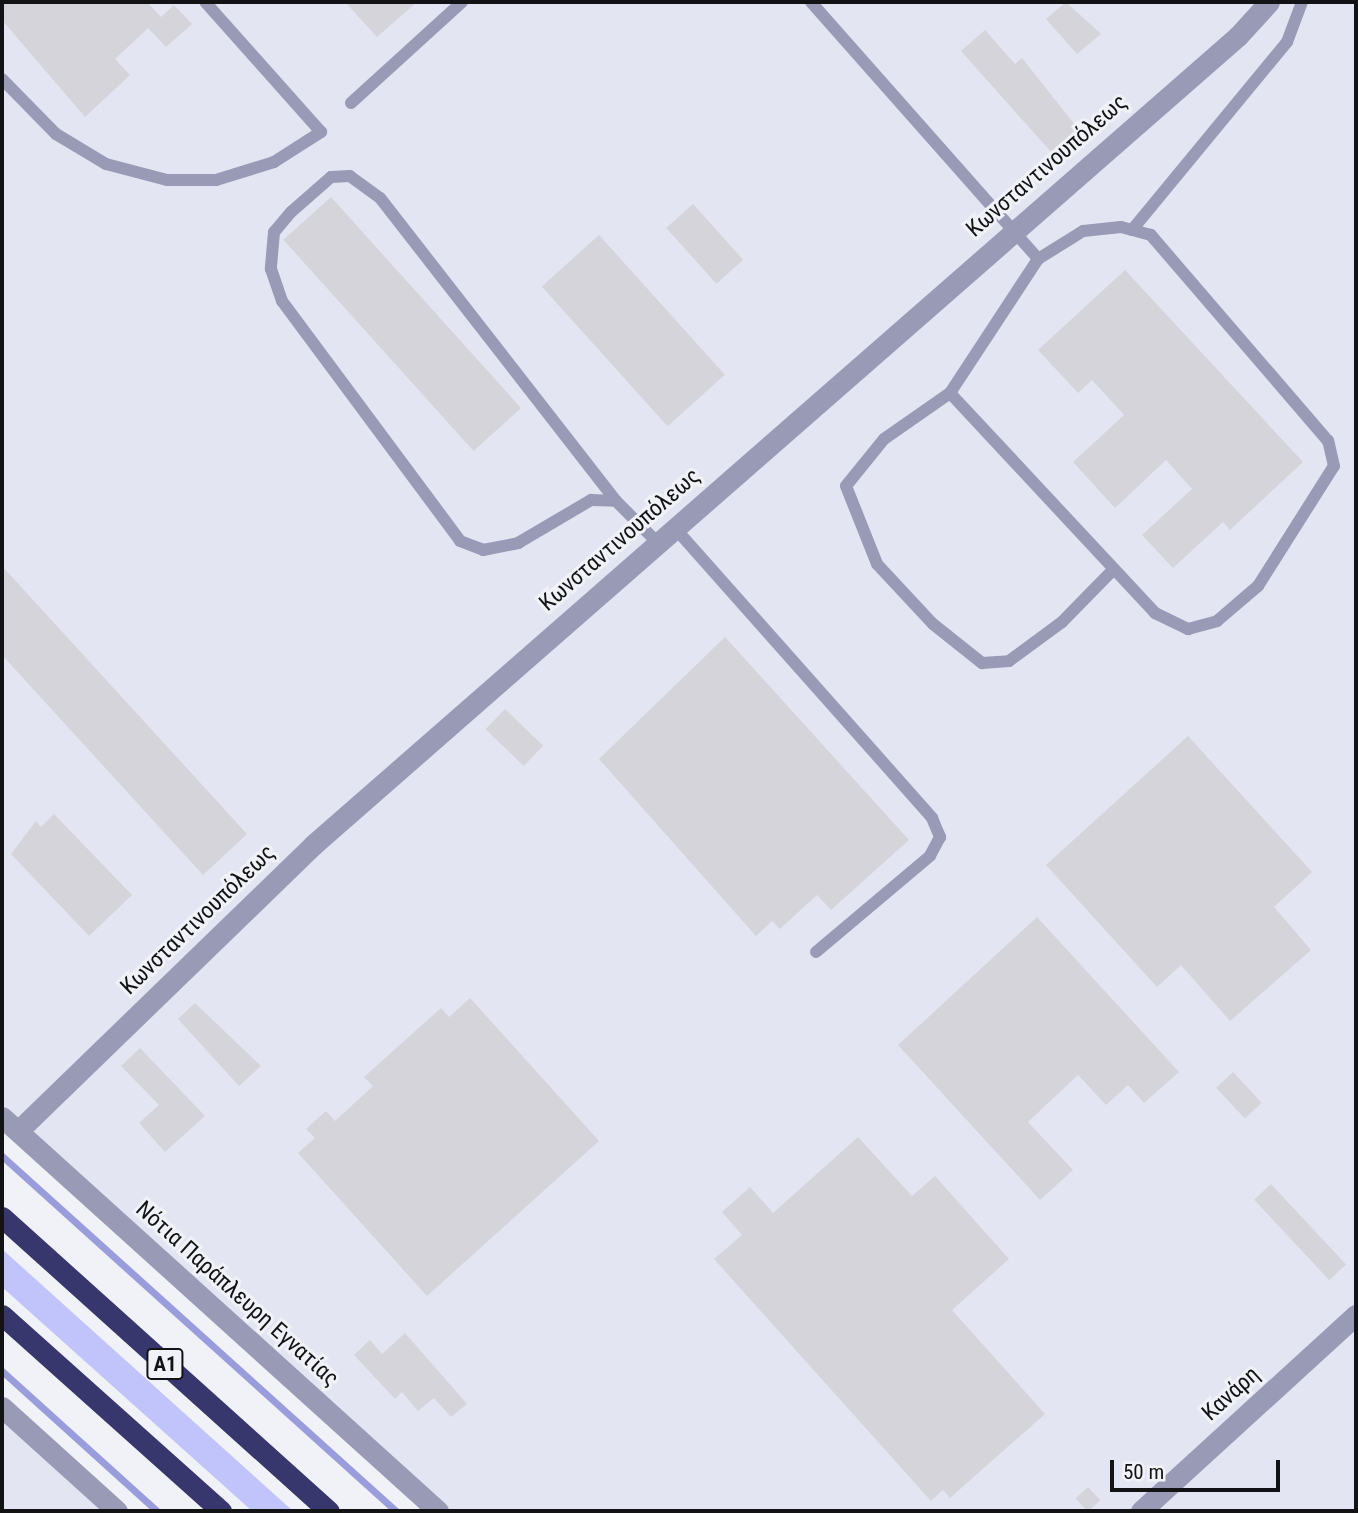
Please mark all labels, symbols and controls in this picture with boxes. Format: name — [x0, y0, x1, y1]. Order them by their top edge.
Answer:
street label: Κωνσταντινουπόλεως — [961, 89, 1133, 243]
street label: Κωνσταντινουπόλεως — [534, 463, 706, 617]
street label: Κωνσταντινουπόλεως — [115, 839, 281, 1001]
street label: Νότια Παράπλευρη Εγνατίας — [130, 1196, 344, 1392]
road number: Α1 — [146, 1346, 184, 1382]
street label: Κανάρη — [1197, 1361, 1265, 1427]
scale bar — [1113, 1446, 1283, 1490]
text: 50 m — [1123, 1460, 1164, 1484]

